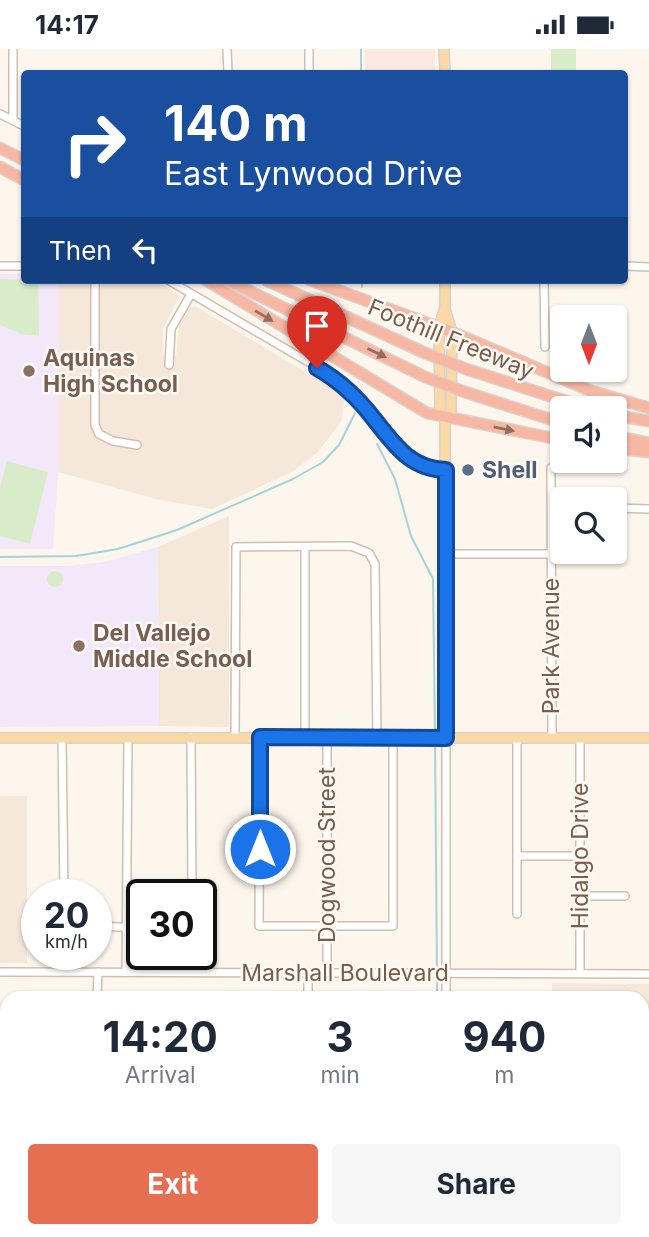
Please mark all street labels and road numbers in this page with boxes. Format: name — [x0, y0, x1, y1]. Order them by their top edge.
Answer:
street label: Foothill Freeway — [364, 293, 538, 385]
street label: Park Avenue — [537, 578, 565, 714]
street label: Dogwood Street — [313, 767, 341, 943]
street label: Hidalgo Drive — [566, 783, 594, 929]
street label: Marshall Boulevard — [241, 959, 449, 987]

